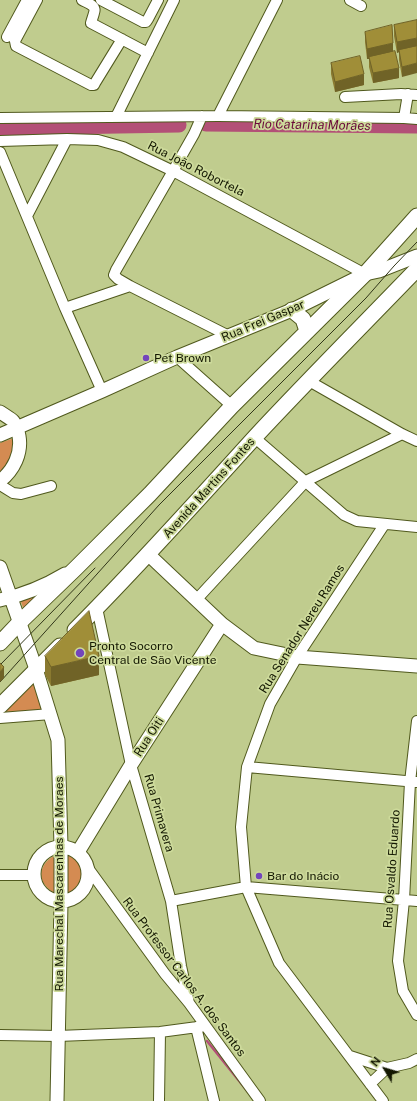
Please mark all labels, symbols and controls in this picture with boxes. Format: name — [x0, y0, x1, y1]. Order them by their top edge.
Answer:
water label: Rio Catarina Morães — [253, 116, 371, 134]
street label: Rua João Robortela — [145, 138, 247, 200]
street label: Rua Frei Gaspar — [219, 297, 307, 345]
place label: Pet Brown — [154, 351, 211, 365]
marker: Pet Brown — [141, 353, 151, 363]
street label: Avenida Martins Fontes — [160, 435, 258, 541]
street label: Rua Senador Nereu Ramos — [256, 562, 348, 696]
place label: Pronto Socorro Central de São Vicente — [89, 639, 217, 667]
marker: Pronto Socorro Central de São Vicente — [74, 647, 86, 659]
street label: Rua Oiti — [131, 715, 167, 759]
street label: Rua Primavera — [141, 772, 177, 854]
street label: Rua Marechal Mascarenhas de Moraes — [52, 777, 66, 991]
street label: Rua Osvaldo Eduardo — [381, 809, 403, 929]
place label: Bar do Inácio — [267, 869, 339, 883]
marker: Bar do Inácio — [254, 871, 264, 881]
street label: Rua Professor Carlos A. dos Santos — [119, 895, 249, 1059]
north arrow — [365, 1049, 405, 1089]
text: N — [368, 1055, 383, 1069]

